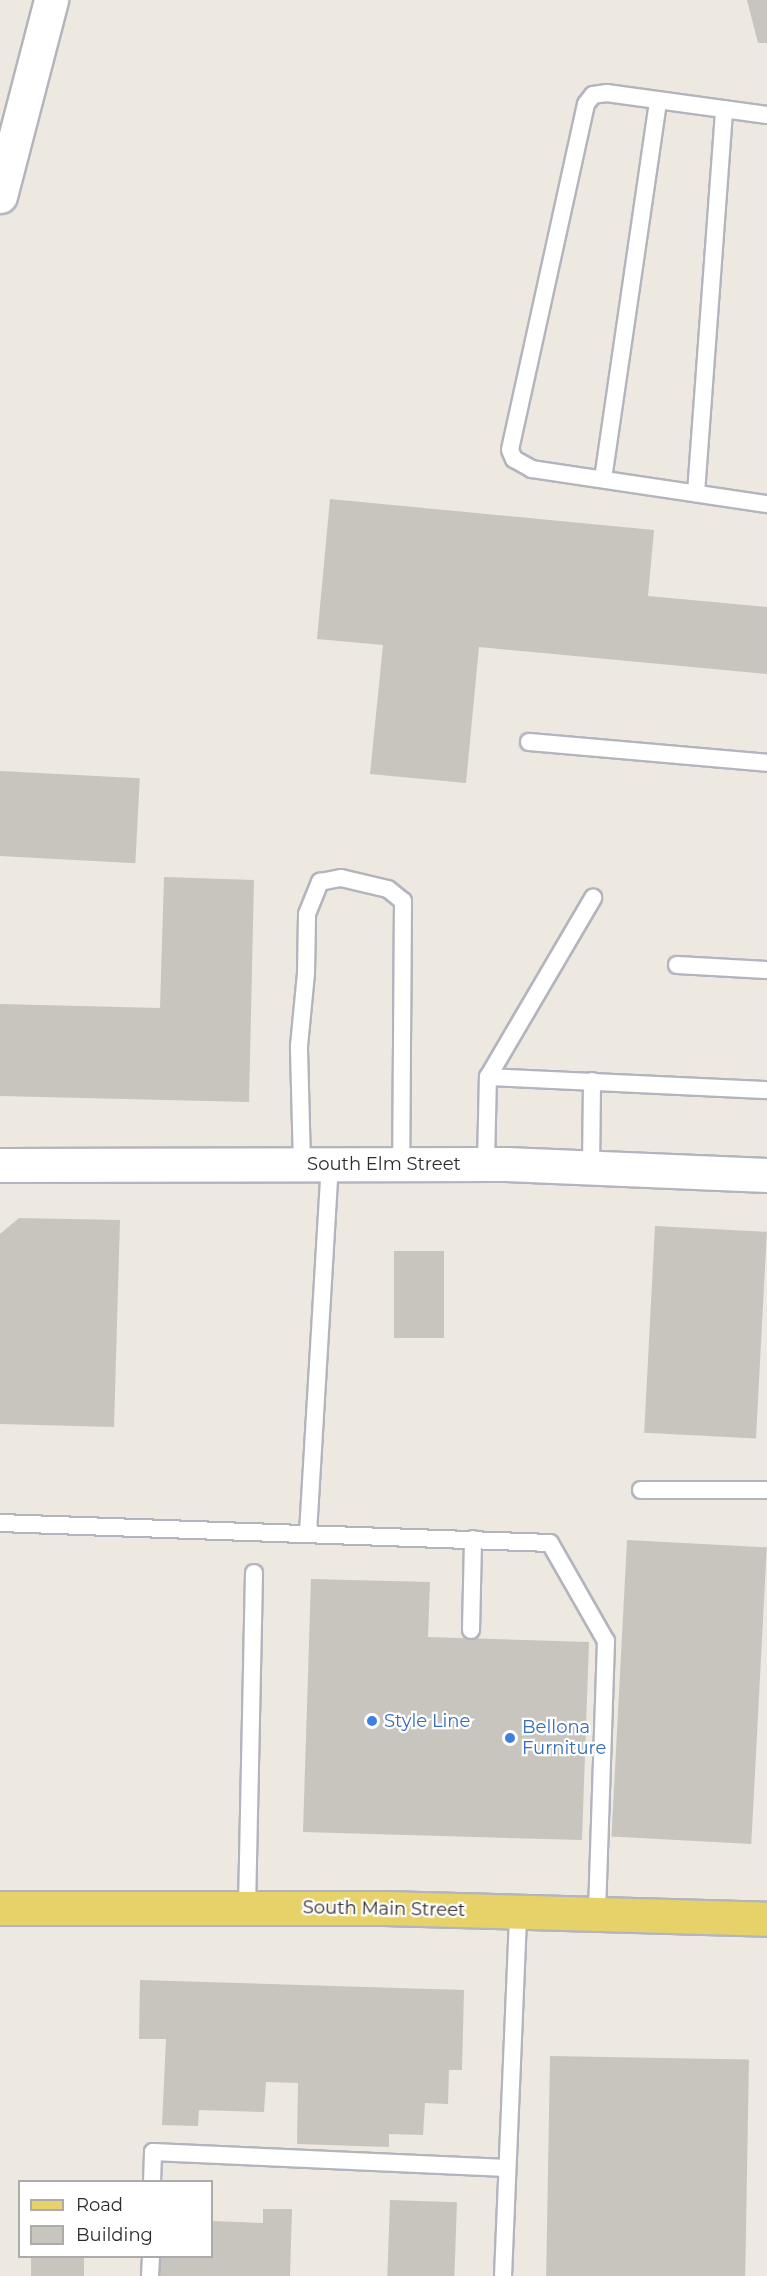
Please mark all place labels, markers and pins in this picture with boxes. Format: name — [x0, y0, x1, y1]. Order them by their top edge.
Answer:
place label: Style Line — [384, 1710, 470, 1732]
marker: Style Line — [365, 1714, 379, 1728]
place label: Bellona Furniture — [522, 1717, 606, 1760]
marker: Bellona Furniture — [503, 1731, 517, 1745]

